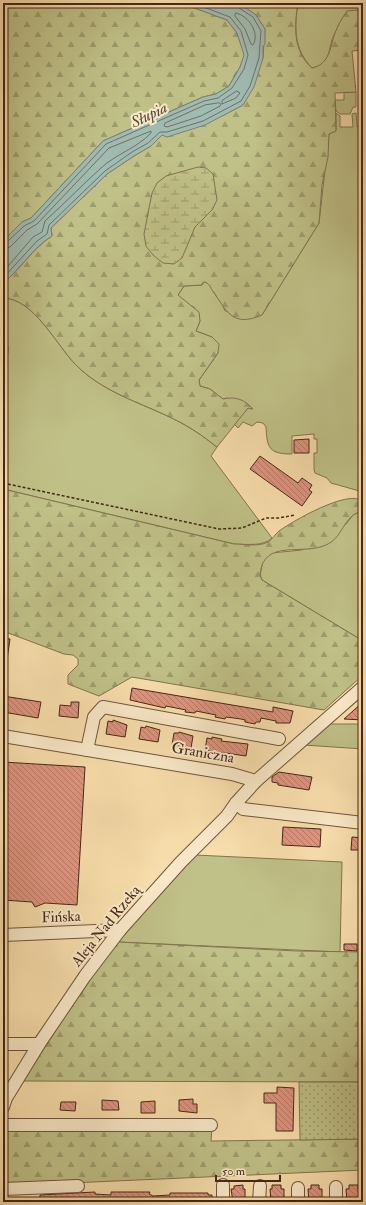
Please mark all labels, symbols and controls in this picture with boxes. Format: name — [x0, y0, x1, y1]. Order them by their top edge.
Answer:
water label: Słupia — [126, 98, 171, 133]
street label: Graniczna — [170, 738, 237, 768]
street label: Aleja Nad Rzeką — [67, 880, 146, 971]
street label: Fińska — [41, 907, 82, 927]
scale bar — [216, 1157, 280, 1183]
text: 50 m — [222, 1164, 246, 1179]

